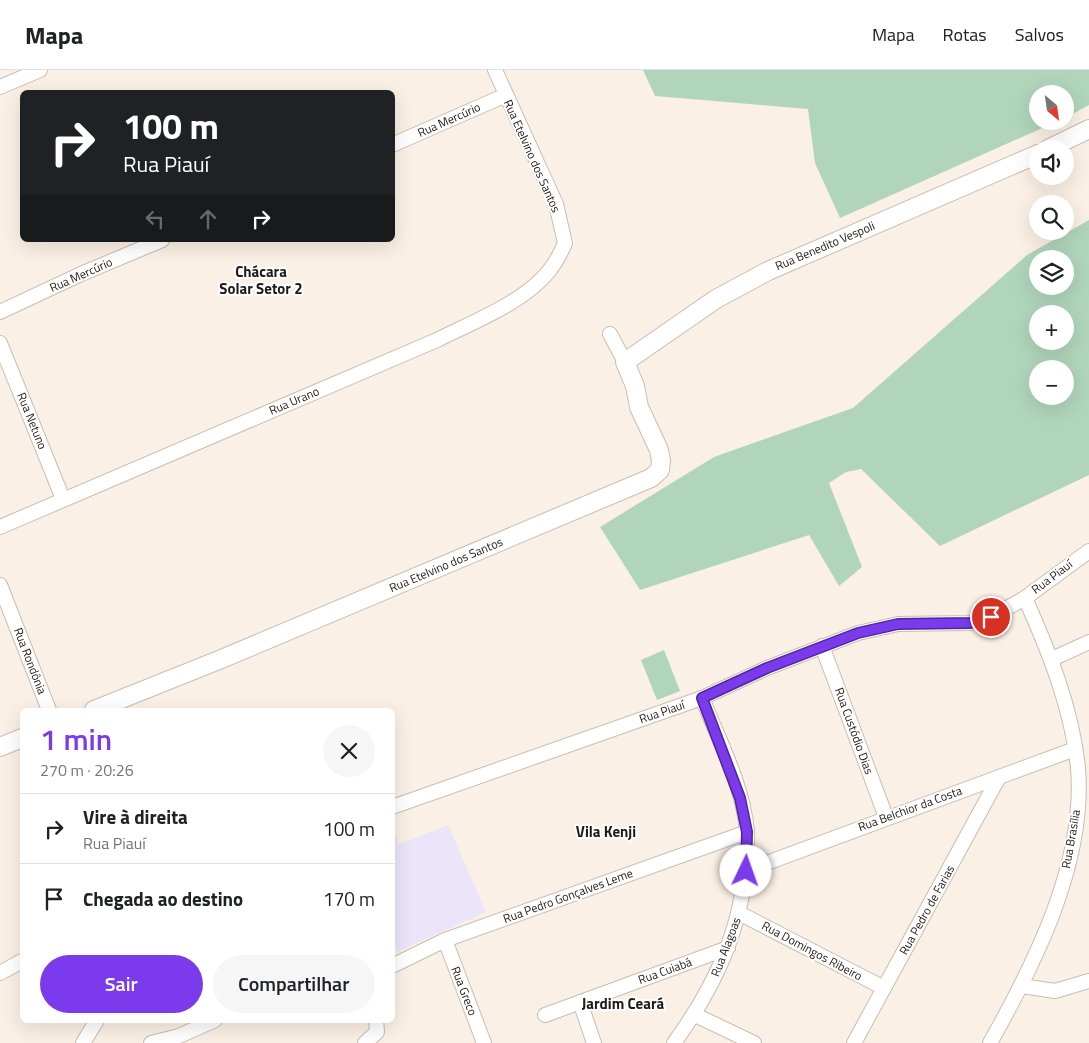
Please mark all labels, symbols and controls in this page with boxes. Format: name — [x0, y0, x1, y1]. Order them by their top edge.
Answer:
text: Mapa — [25, 17, 83, 53]
text: Mapa — [872, 21, 915, 48]
text: Rotas — [943, 21, 987, 48]
text: Salvos — [1015, 21, 1064, 48]
north arrow — [1029, 85, 1074, 130]
map controls — [1029, 85, 1074, 405]
street label: Rua Etelvino dos Santos — [499, 96, 566, 216]
street label: Rua Mercúrio — [414, 97, 483, 142]
text: 100 m — [123, 99, 219, 153]
icon: right — [40, 110, 105, 175]
button: sound — [1029, 140, 1074, 185]
text: Rua Piauí — [123, 147, 209, 181]
button: search — [1029, 195, 1074, 240]
icon: left — [141, 205, 169, 233]
icon: ahead — [194, 205, 222, 233]
icon: right — [247, 205, 275, 233]
street label: Rua Benedito Vespoli — [772, 216, 878, 275]
button: layers — [1029, 250, 1074, 295]
street label: Rua Mercúrio — [46, 252, 115, 297]
district label: Chácara Solar Setor 2 — [219, 260, 303, 300]
button: + — [1029, 305, 1074, 350]
button: − — [1029, 360, 1074, 405]
street label: Rua Urano — [266, 381, 322, 420]
street label: Rua Netuno — [12, 390, 52, 452]
street label: Rua Etelvino dos Santos — [386, 532, 506, 597]
street label: Rua Piauí — [1027, 554, 1077, 598]
pin — [970, 596, 1012, 638]
icon: arrive — [977, 603, 1005, 631]
street label: Rua Rondônia — [9, 625, 52, 697]
street label: Rua Custódio Dias — [830, 685, 879, 777]
street label: Rua Piauí — [636, 694, 689, 728]
text: 1 min — [40, 716, 112, 762]
button: close — [323, 725, 375, 777]
text: 270 m · 20:26 — [40, 758, 134, 782]
street label: Rua Belchior da Costa — [855, 781, 965, 836]
text: Vire à direita — [83, 802, 188, 831]
street label: Rua Brasília — [1056, 808, 1085, 870]
text: 100 m — [323, 814, 375, 843]
icon: right — [40, 815, 68, 843]
district label: Vila Kenji — [576, 820, 636, 843]
text: Rua Piauí — [83, 831, 146, 855]
position arrow — [719, 844, 771, 896]
street label: Rua Pedro de Farias — [894, 861, 959, 958]
street label: Rua Pedro Gonçalves Leme — [500, 863, 635, 928]
text: Chegada ao destino — [83, 884, 243, 913]
text: 170 m — [323, 884, 375, 913]
icon: arrive — [40, 885, 68, 913]
street label: Rua Alagoas — [705, 914, 746, 979]
street label: Rua Domingos Ribeiro — [758, 916, 866, 985]
street label: Rua Cuiabá — [635, 952, 694, 989]
button: Sair — [40, 955, 203, 1013]
button: Compartilhar — [213, 955, 375, 1013]
street label: Rua Greco — [446, 963, 483, 1018]
district label: Jardim Ceará — [582, 992, 665, 1015]

